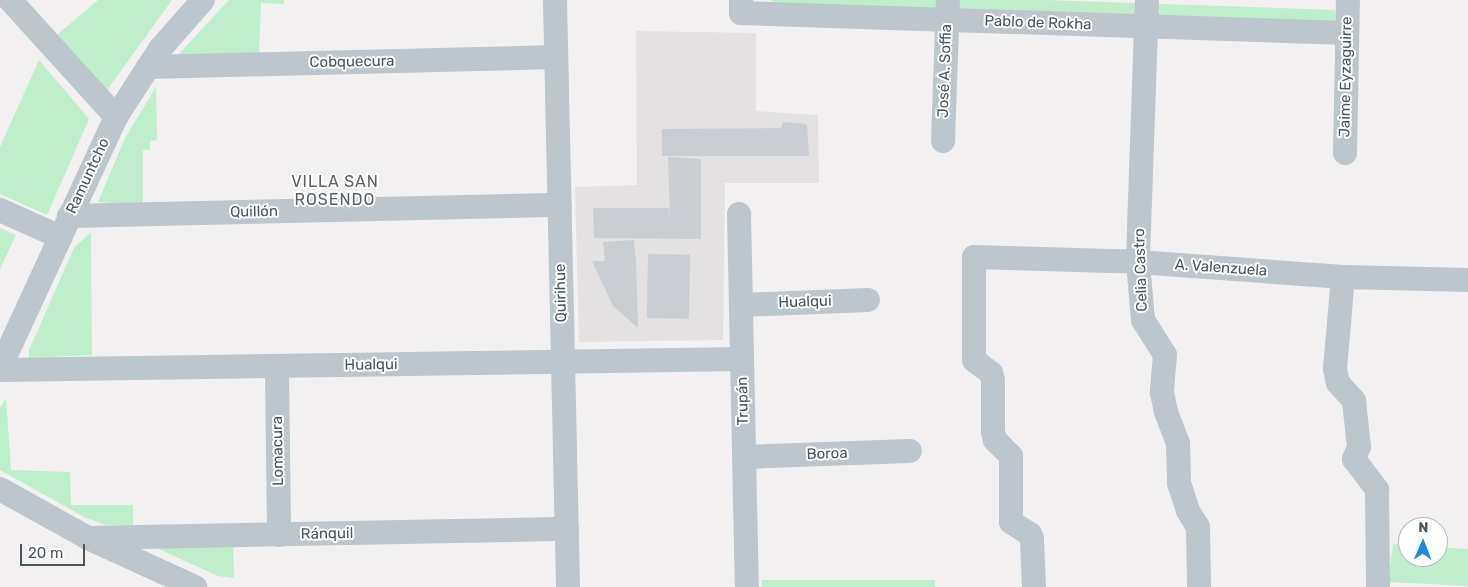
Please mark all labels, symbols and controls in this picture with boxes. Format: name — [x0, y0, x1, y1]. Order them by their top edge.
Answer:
street label: Pablo de Rokha — [984, 12, 1092, 34]
street label: Jaime Eyzaguirre — [1336, 16, 1356, 138]
street label: José A. Soffia — [934, 24, 956, 118]
street label: Cobquecura — [309, 52, 395, 72]
street label: Ramuntcho — [63, 135, 113, 217]
district label: VILLA SAN ROSENDO — [290, 172, 380, 210]
street label: Quillón — [230, 203, 278, 221]
street label: Celia Castro — [1131, 228, 1151, 312]
street label: A. Valenzuela — [1174, 256, 1268, 280]
street label: Quirihue — [551, 263, 571, 323]
street label: Hualqui — [778, 292, 832, 312]
street label: Hualqui — [344, 356, 398, 374]
street label: Trupán — [734, 377, 752, 425]
street label: Lomacura — [268, 416, 288, 486]
street label: Boroa — [806, 444, 848, 464]
north arrow — [1398, 517, 1448, 567]
text: N — [1418, 519, 1428, 536]
street label: Ránquil — [301, 525, 353, 543]
scale bar — [22, 534, 88, 566]
text: 20 m — [28, 544, 63, 562]

